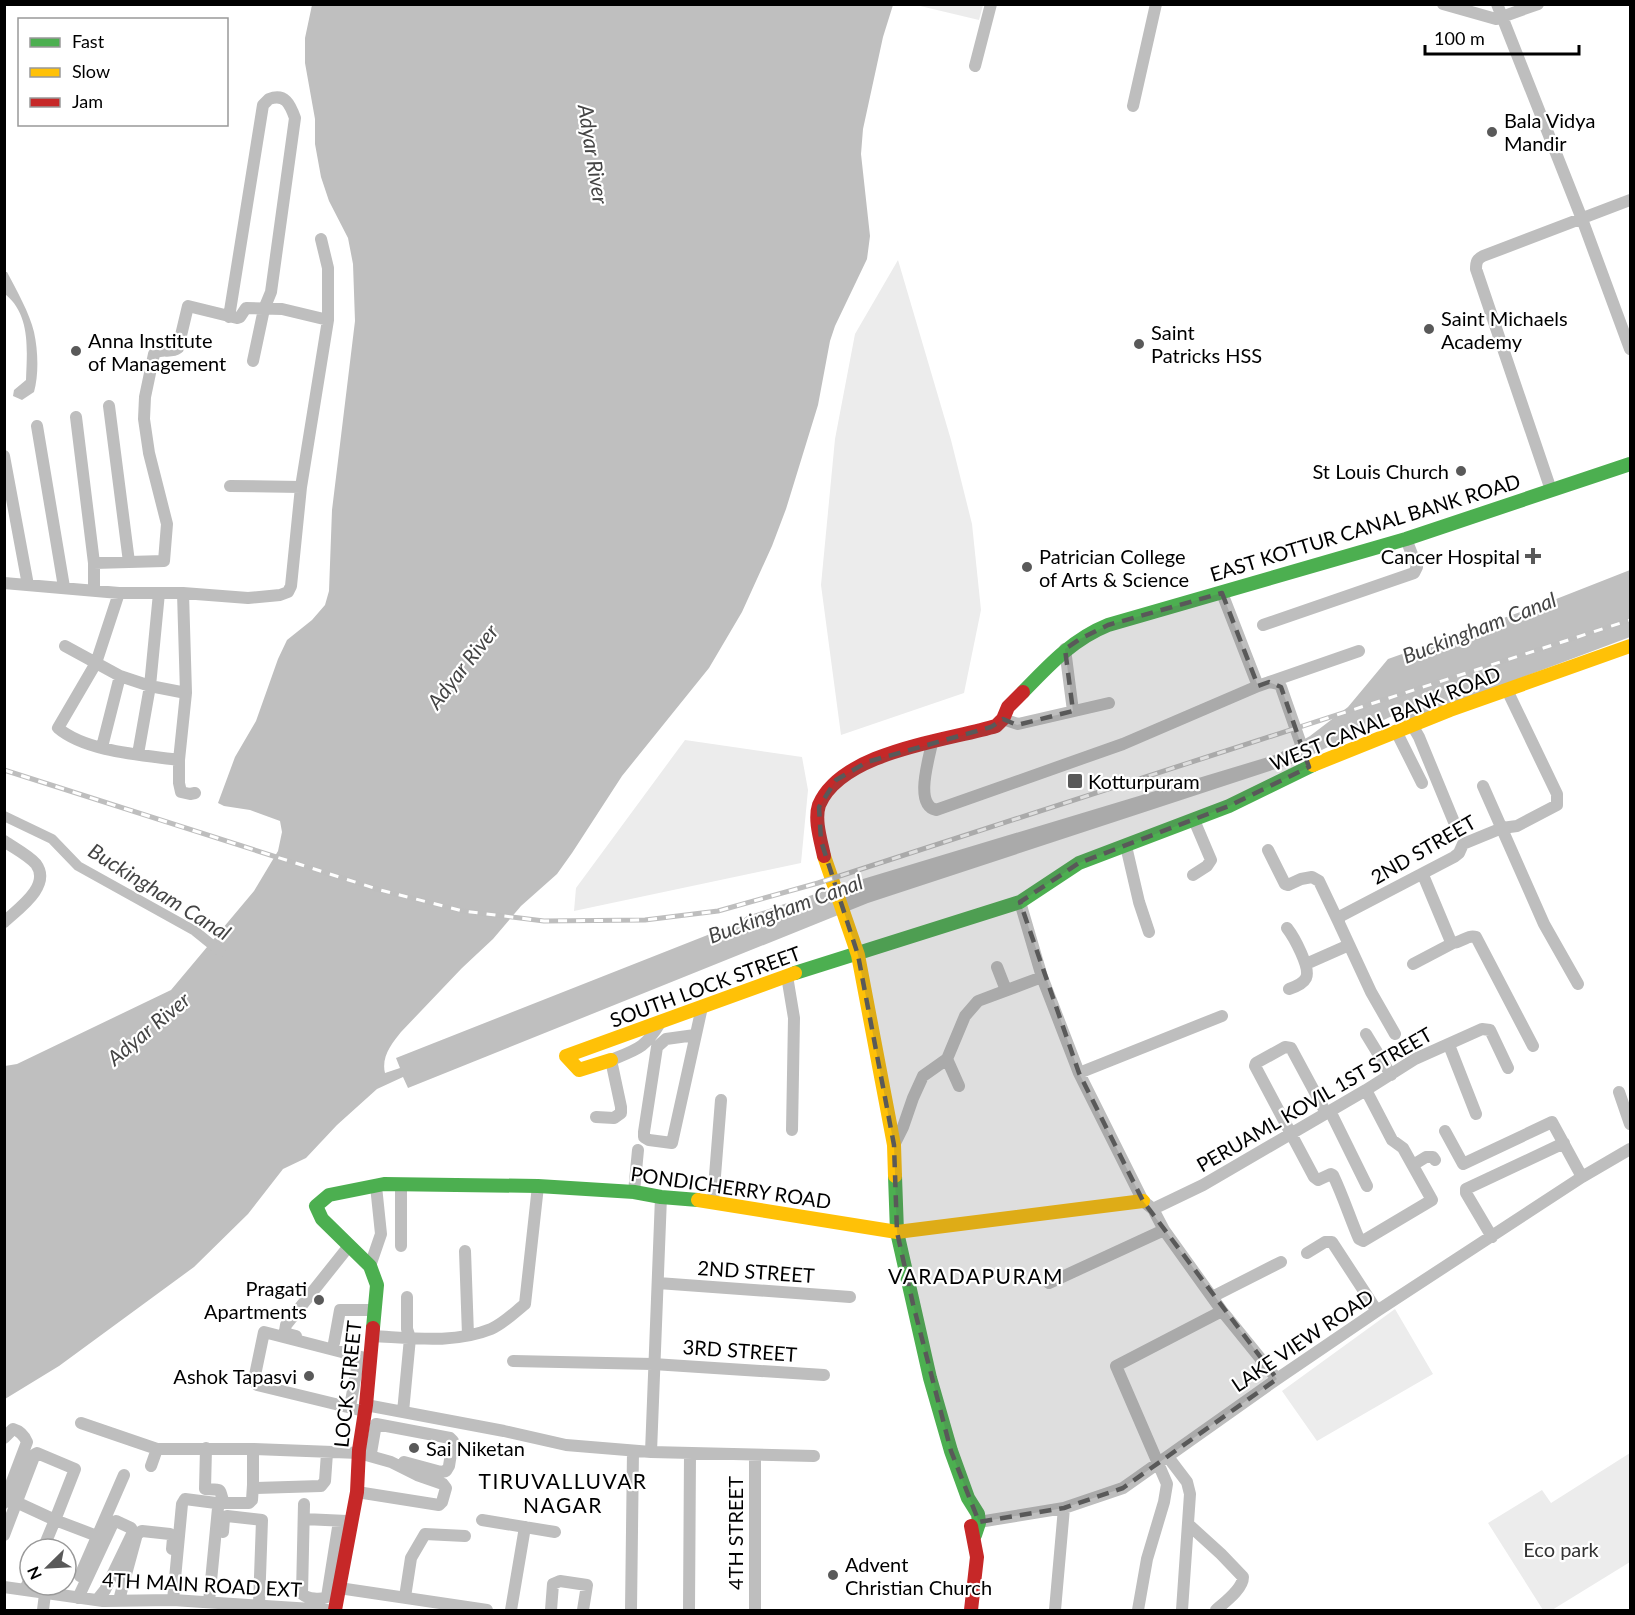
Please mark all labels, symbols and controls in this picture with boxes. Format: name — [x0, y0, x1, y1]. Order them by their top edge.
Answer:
legend — [18, 18, 228, 126]
scale bar — [1425, 18, 1580, 56]
text: 100 m — [1434, 27, 1485, 49]
text: Fast — [72, 30, 105, 52]
text: Slow — [72, 60, 110, 82]
text: Jam — [72, 90, 103, 112]
water label: Adyar River — [574, 102, 614, 206]
place label: Bala Vidya Mandir — [1504, 108, 1595, 155]
marker: Bala Vidya Mandir — [1485, 125, 1499, 139]
place label: Saint Michaels Academy — [1441, 306, 1568, 353]
place label: Saint Patricks HSS — [1151, 320, 1262, 367]
marker: Saint Michaels Academy — [1422, 322, 1436, 336]
place label: Anna Institute of Management — [88, 328, 226, 375]
marker: Saint Patricks HSS — [1132, 337, 1146, 351]
marker: Anna Institute of Management — [69, 344, 83, 358]
place label: St Louis Church — [1312, 459, 1449, 483]
marker: St Louis Church — [1454, 464, 1468, 478]
street label: EAST KOTTUR CANAL BANK ROAD — [1207, 468, 1523, 586]
place label: Patrician College of Arts & Science — [1039, 544, 1189, 591]
place label: Cancer Hospital — [1381, 544, 1520, 568]
marker: Cancer Hospital — [1524, 547, 1542, 565]
marker: Patrician College of Arts & Science — [1020, 560, 1034, 574]
water label: Buckingham Canal — [1399, 586, 1560, 668]
water label: Adyar River — [421, 618, 503, 714]
street label: WEST CANAL BANK ROAD — [1266, 661, 1504, 775]
place label: Kotturpuram — [1088, 769, 1200, 793]
marker: Kotturpuram — [1066, 772, 1084, 790]
street label: 2ND STREET — [1366, 809, 1480, 889]
water label: Buckingham Canal — [84, 837, 236, 945]
water label: Buckingham Canal — [704, 868, 866, 948]
street label: SOUTH LOCK STREET — [606, 940, 804, 1032]
water label: Adyar River — [101, 986, 195, 1070]
street label: PERUAML KOVIL 1ST STREET — [1192, 1021, 1436, 1176]
street label: PONDICHERRY ROAD — [629, 1161, 833, 1213]
street label: 2ND STREET — [697, 1255, 816, 1287]
district label: VARADAPURAM — [888, 1263, 1064, 1288]
place label: Pragati Apartments — [204, 1276, 307, 1323]
street label: LAKE VIEW ROAD — [1226, 1284, 1378, 1396]
marker: Pragati Apartments — [312, 1293, 326, 1307]
street label: LOCK STREET — [328, 1319, 366, 1449]
street label: 3RD STREET — [682, 1334, 798, 1366]
place label: Ashok Tapasvi — [173, 1364, 297, 1388]
marker: Ashok Tapasvi — [302, 1369, 316, 1383]
place label: Sai Niketan — [426, 1436, 525, 1460]
marker: Sai Niketan — [407, 1441, 421, 1455]
district label: TIRUVALLUVAR NAGAR — [478, 1468, 648, 1517]
street label: 4TH STREET — [723, 1476, 747, 1590]
north arrow — [18, 1537, 78, 1597]
park label: Eco park — [1523, 1537, 1600, 1561]
place label: Advent Christian Church — [845, 1552, 992, 1599]
text: N — [23, 1564, 45, 1583]
street label: 4TH MAIN ROAD EXT — [101, 1567, 303, 1601]
marker: Advent Christian Church — [826, 1568, 840, 1582]

